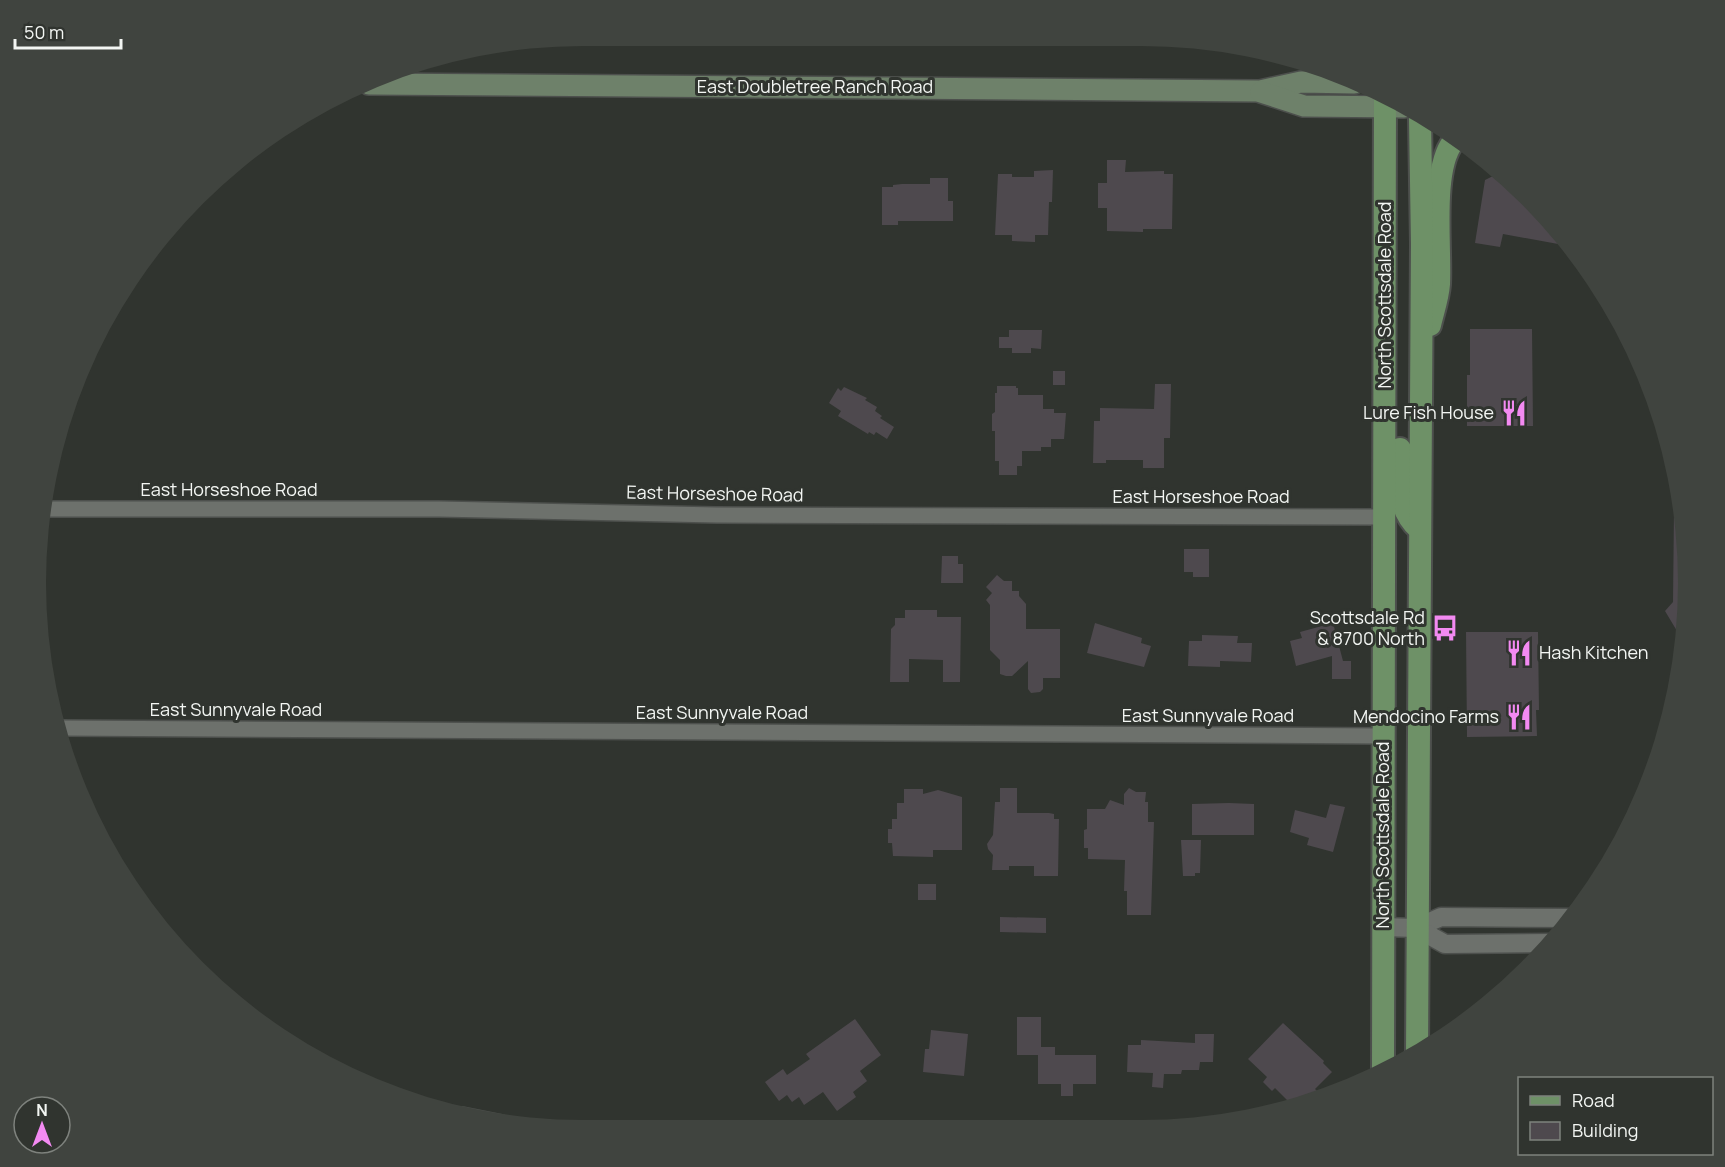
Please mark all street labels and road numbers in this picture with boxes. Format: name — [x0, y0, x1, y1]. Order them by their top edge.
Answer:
street label: East Doubletree Ranch Road — [697, 74, 933, 98]
street label: North Scottsdale Road — [1372, 202, 1396, 388]
street label: East Horseshoe Road — [140, 477, 318, 501]
street label: East Horseshoe Road — [626, 479, 804, 507]
street label: East Horseshoe Road — [1112, 484, 1290, 508]
street label: East Sunnyvale Road — [150, 697, 322, 721]
street label: East Sunnyvale Road — [636, 700, 808, 724]
street label: East Sunnyvale Road — [1122, 703, 1294, 727]
street label: North Scottsdale Road — [1370, 742, 1394, 928]

